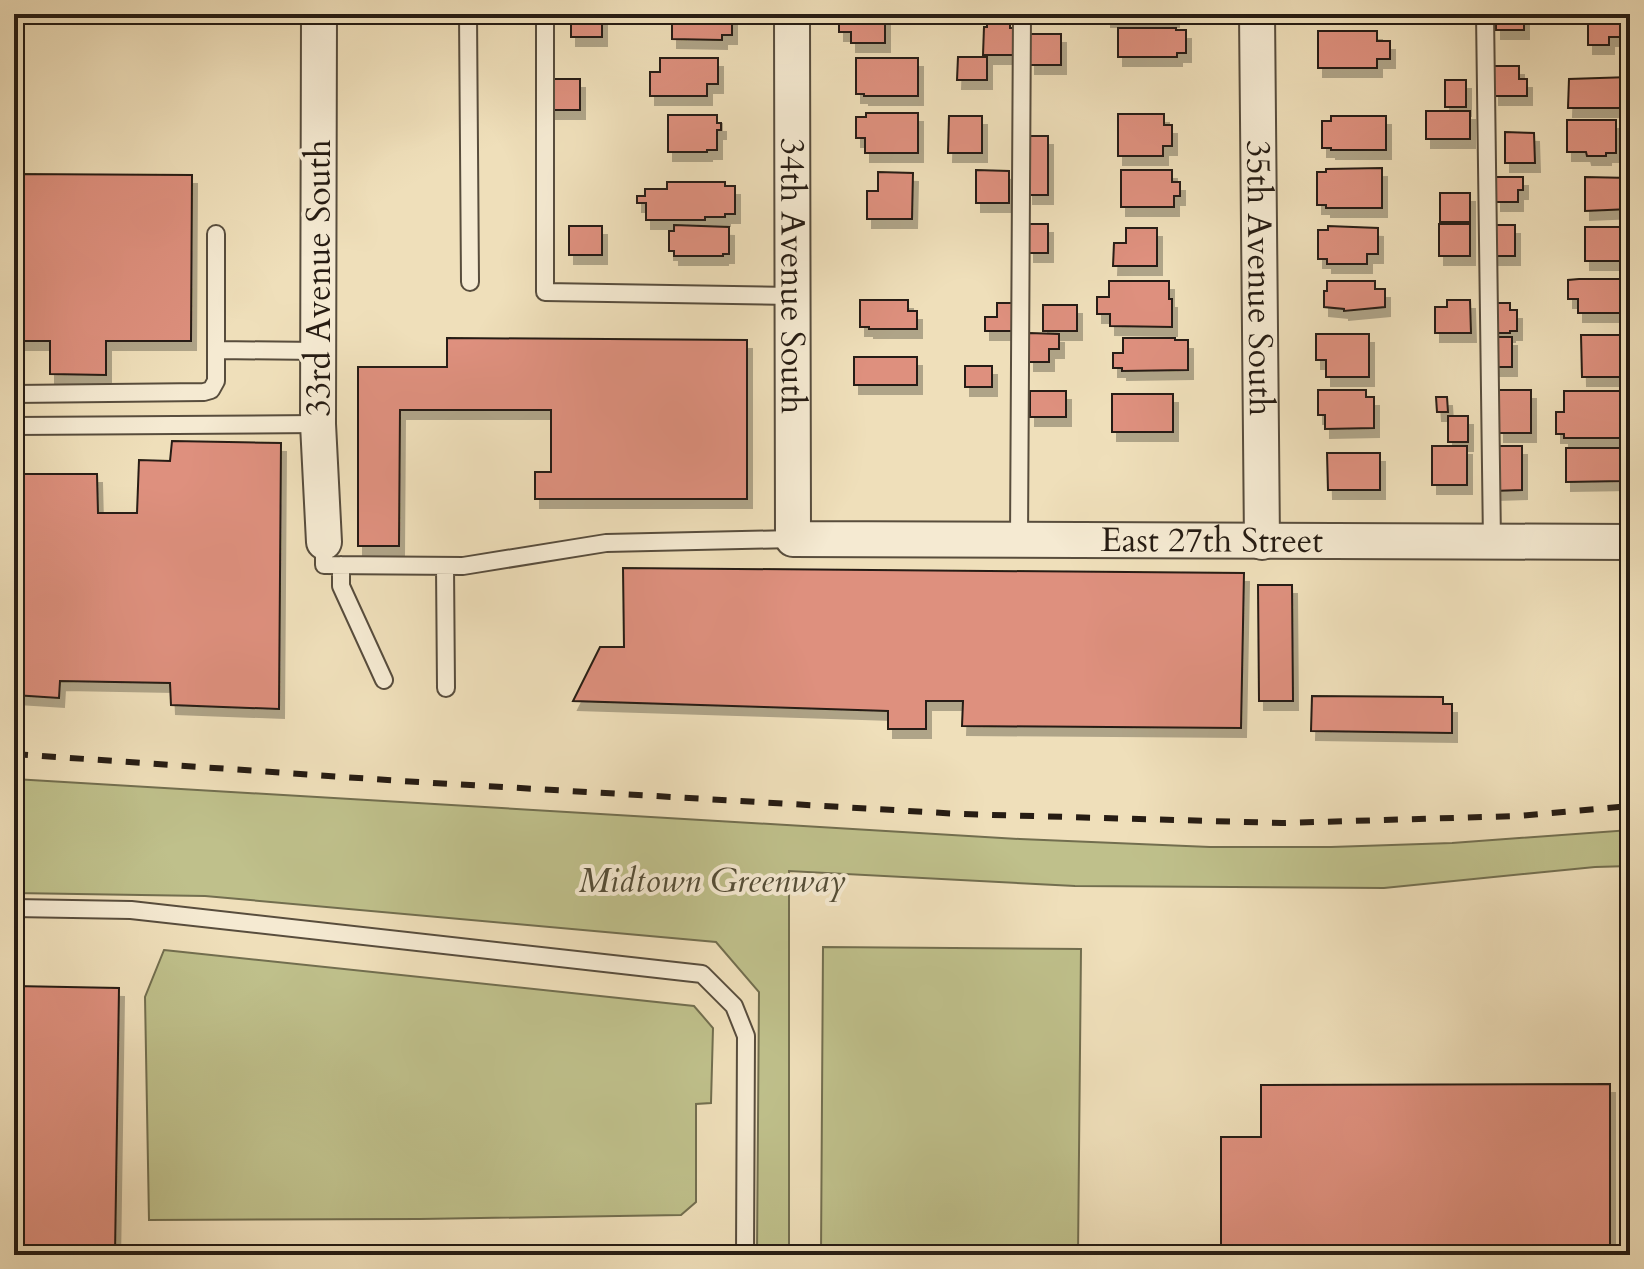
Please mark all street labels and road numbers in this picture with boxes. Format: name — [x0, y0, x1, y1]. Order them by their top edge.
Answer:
street label: 34th Avenue South — [769, 138, 816, 415]
street label: 33rd Avenue South — [296, 139, 342, 417]
street label: 35th Avenue South — [1235, 140, 1284, 417]
street label: East 27th Street — [1101, 517, 1323, 564]

